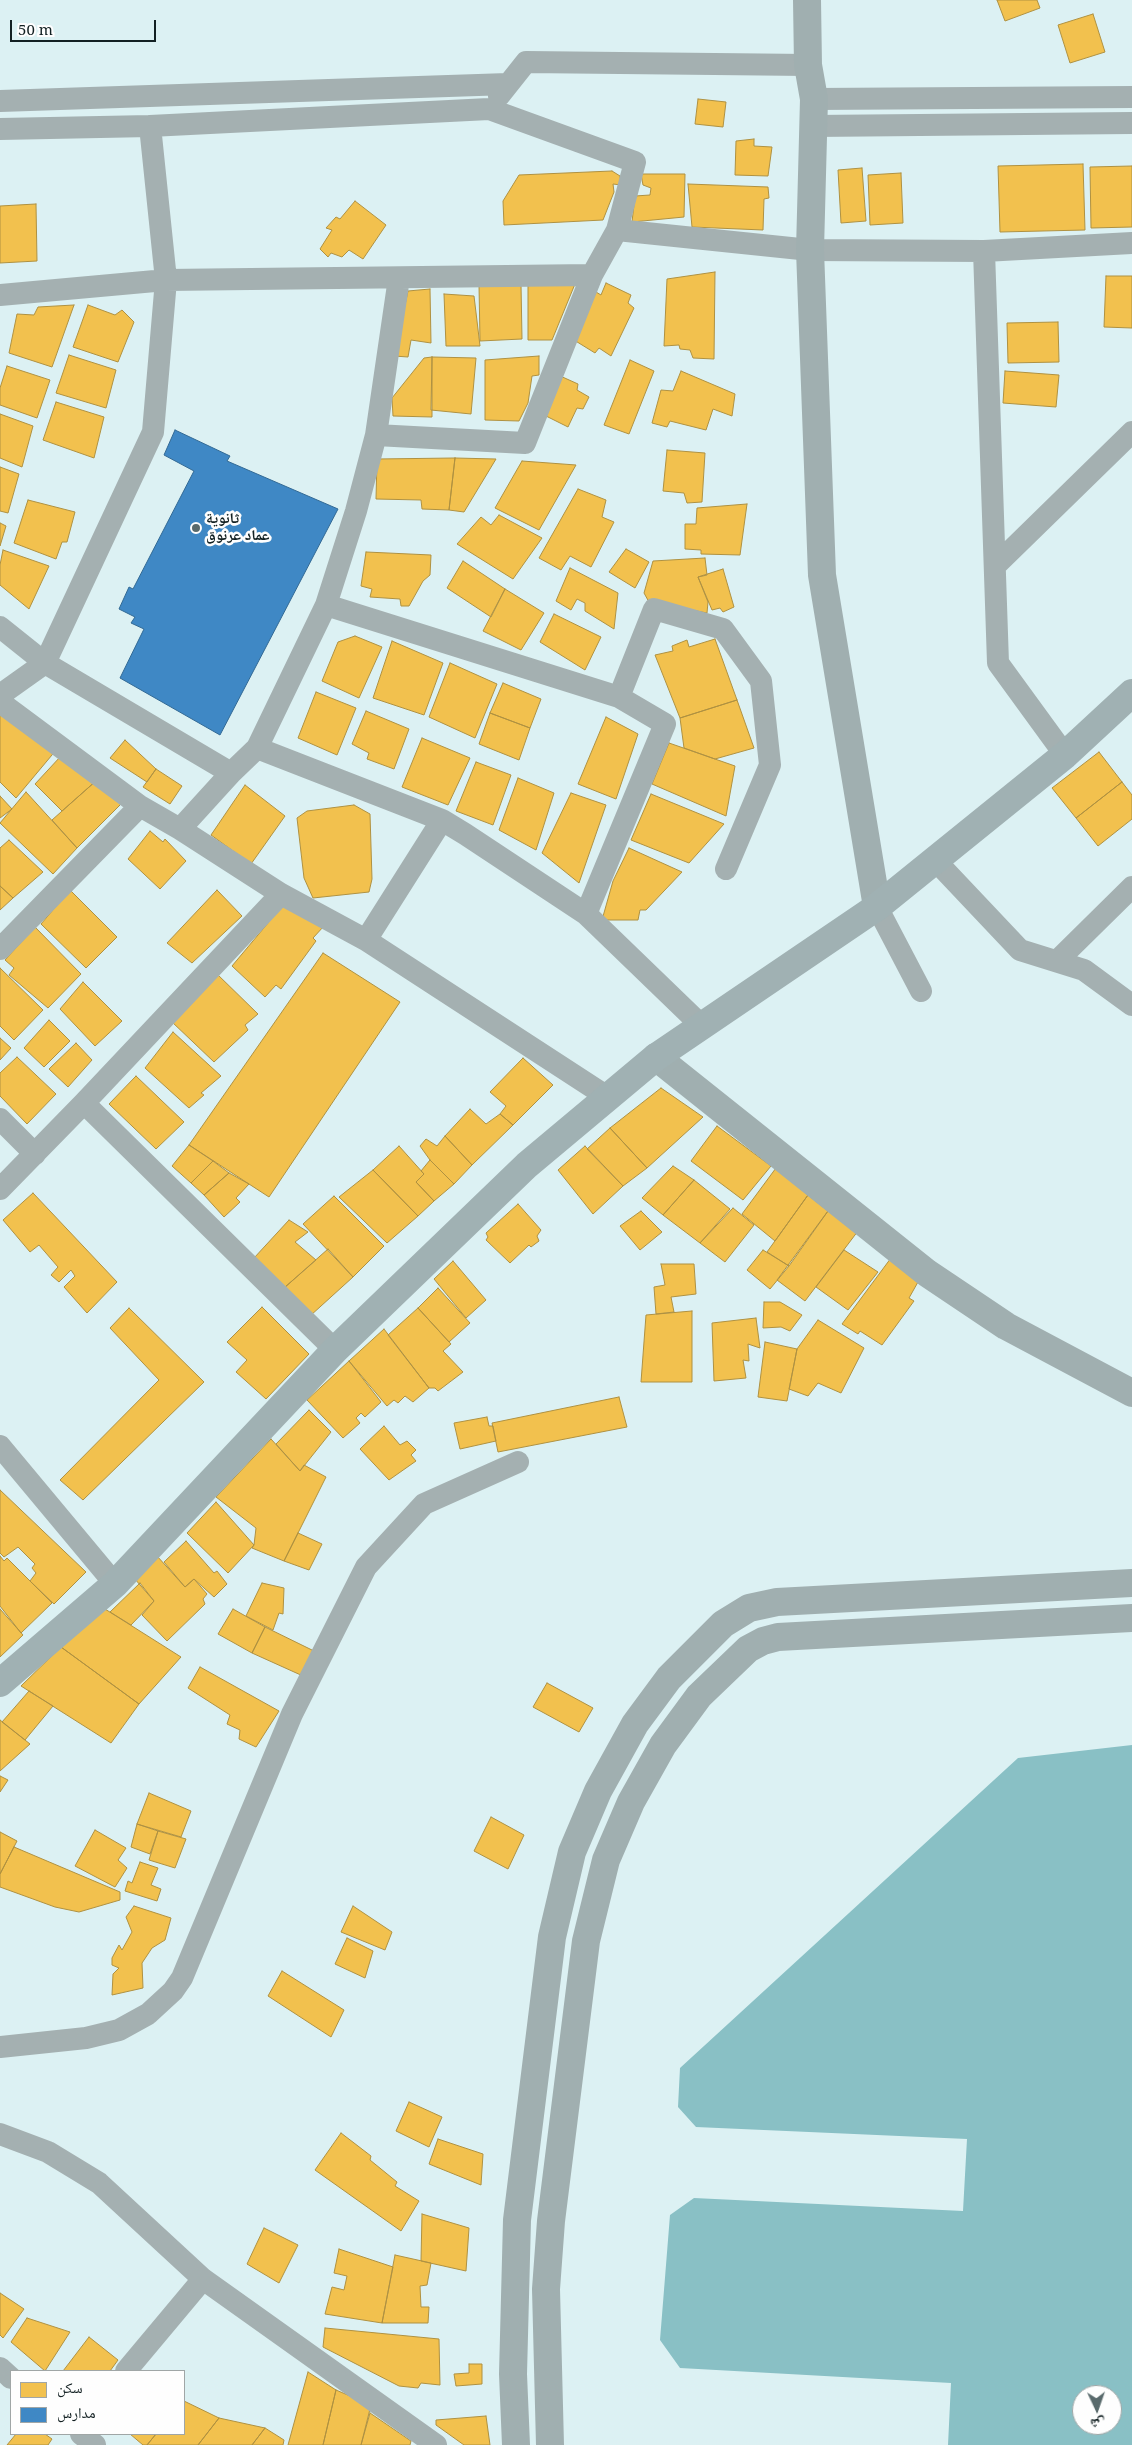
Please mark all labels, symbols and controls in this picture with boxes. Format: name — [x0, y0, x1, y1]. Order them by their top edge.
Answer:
scale bar — [12, 10, 159, 42]
text: 50 m — [18, 19, 53, 39]
place label: ثانوية عماد عرنوق — [206, 510, 270, 545]
marker: ثانوية عماد عرنوق — [190, 522, 202, 534]
legend — [10, 2370, 185, 2435]
text: سكن — [57, 2377, 83, 2397]
north arrow — [1072, 2385, 1122, 2435]
text: مدارس — [57, 2402, 96, 2422]
text: ش — [1090, 2415, 1106, 2434]

